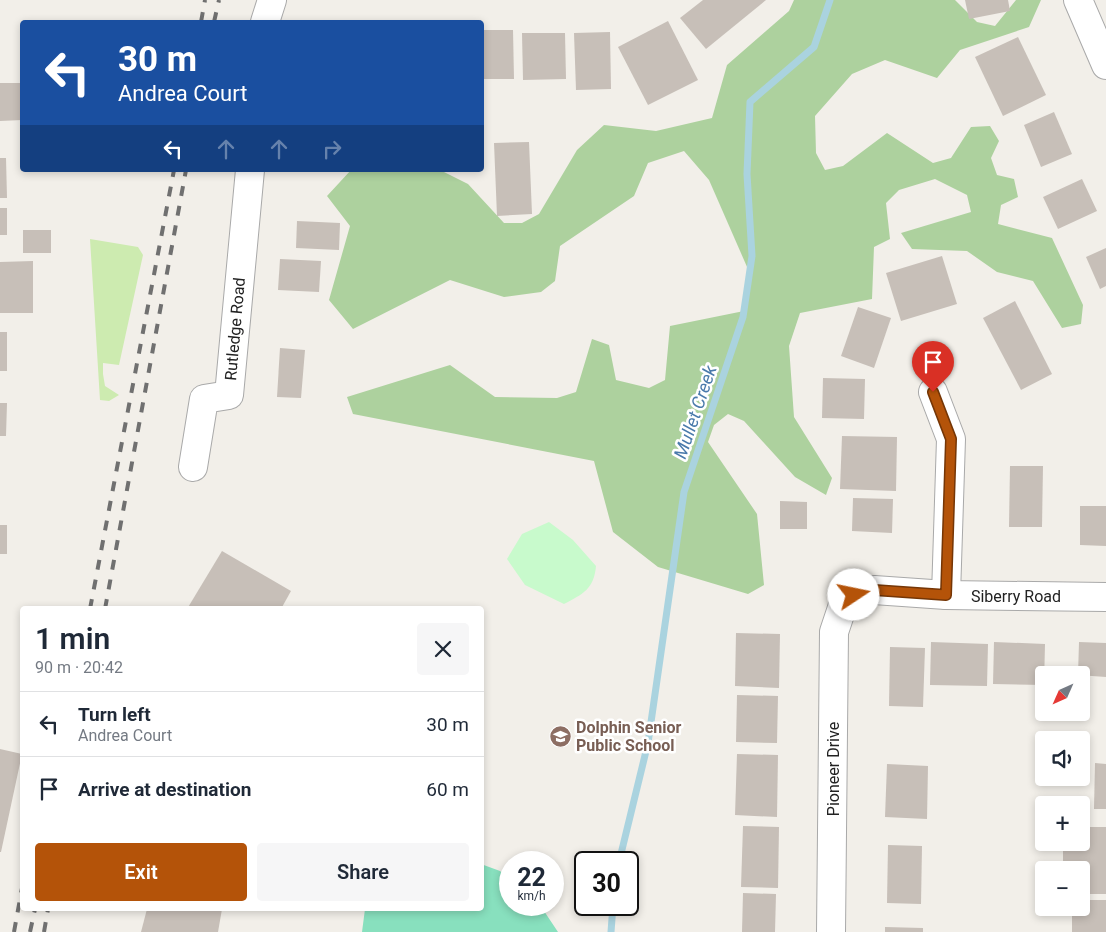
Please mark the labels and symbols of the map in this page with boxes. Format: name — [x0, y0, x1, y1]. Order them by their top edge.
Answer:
street label: Rutledge Road — [221, 277, 249, 381]
pin — [912, 341, 954, 392]
water label: Mullet Creek — [669, 362, 721, 461]
position arrow — [827, 568, 879, 620]
street label: Siberry Road — [971, 587, 1061, 606]
north arrow — [1035, 666, 1090, 721]
place label: Dolphin Senior Public School — [576, 718, 682, 755]
street label: Pioneer Drive — [824, 722, 843, 816]
school or university icon: Dolphin Senior Public School — [548, 724, 572, 748]
speed limit sign: 30 — [574, 851, 639, 916]

